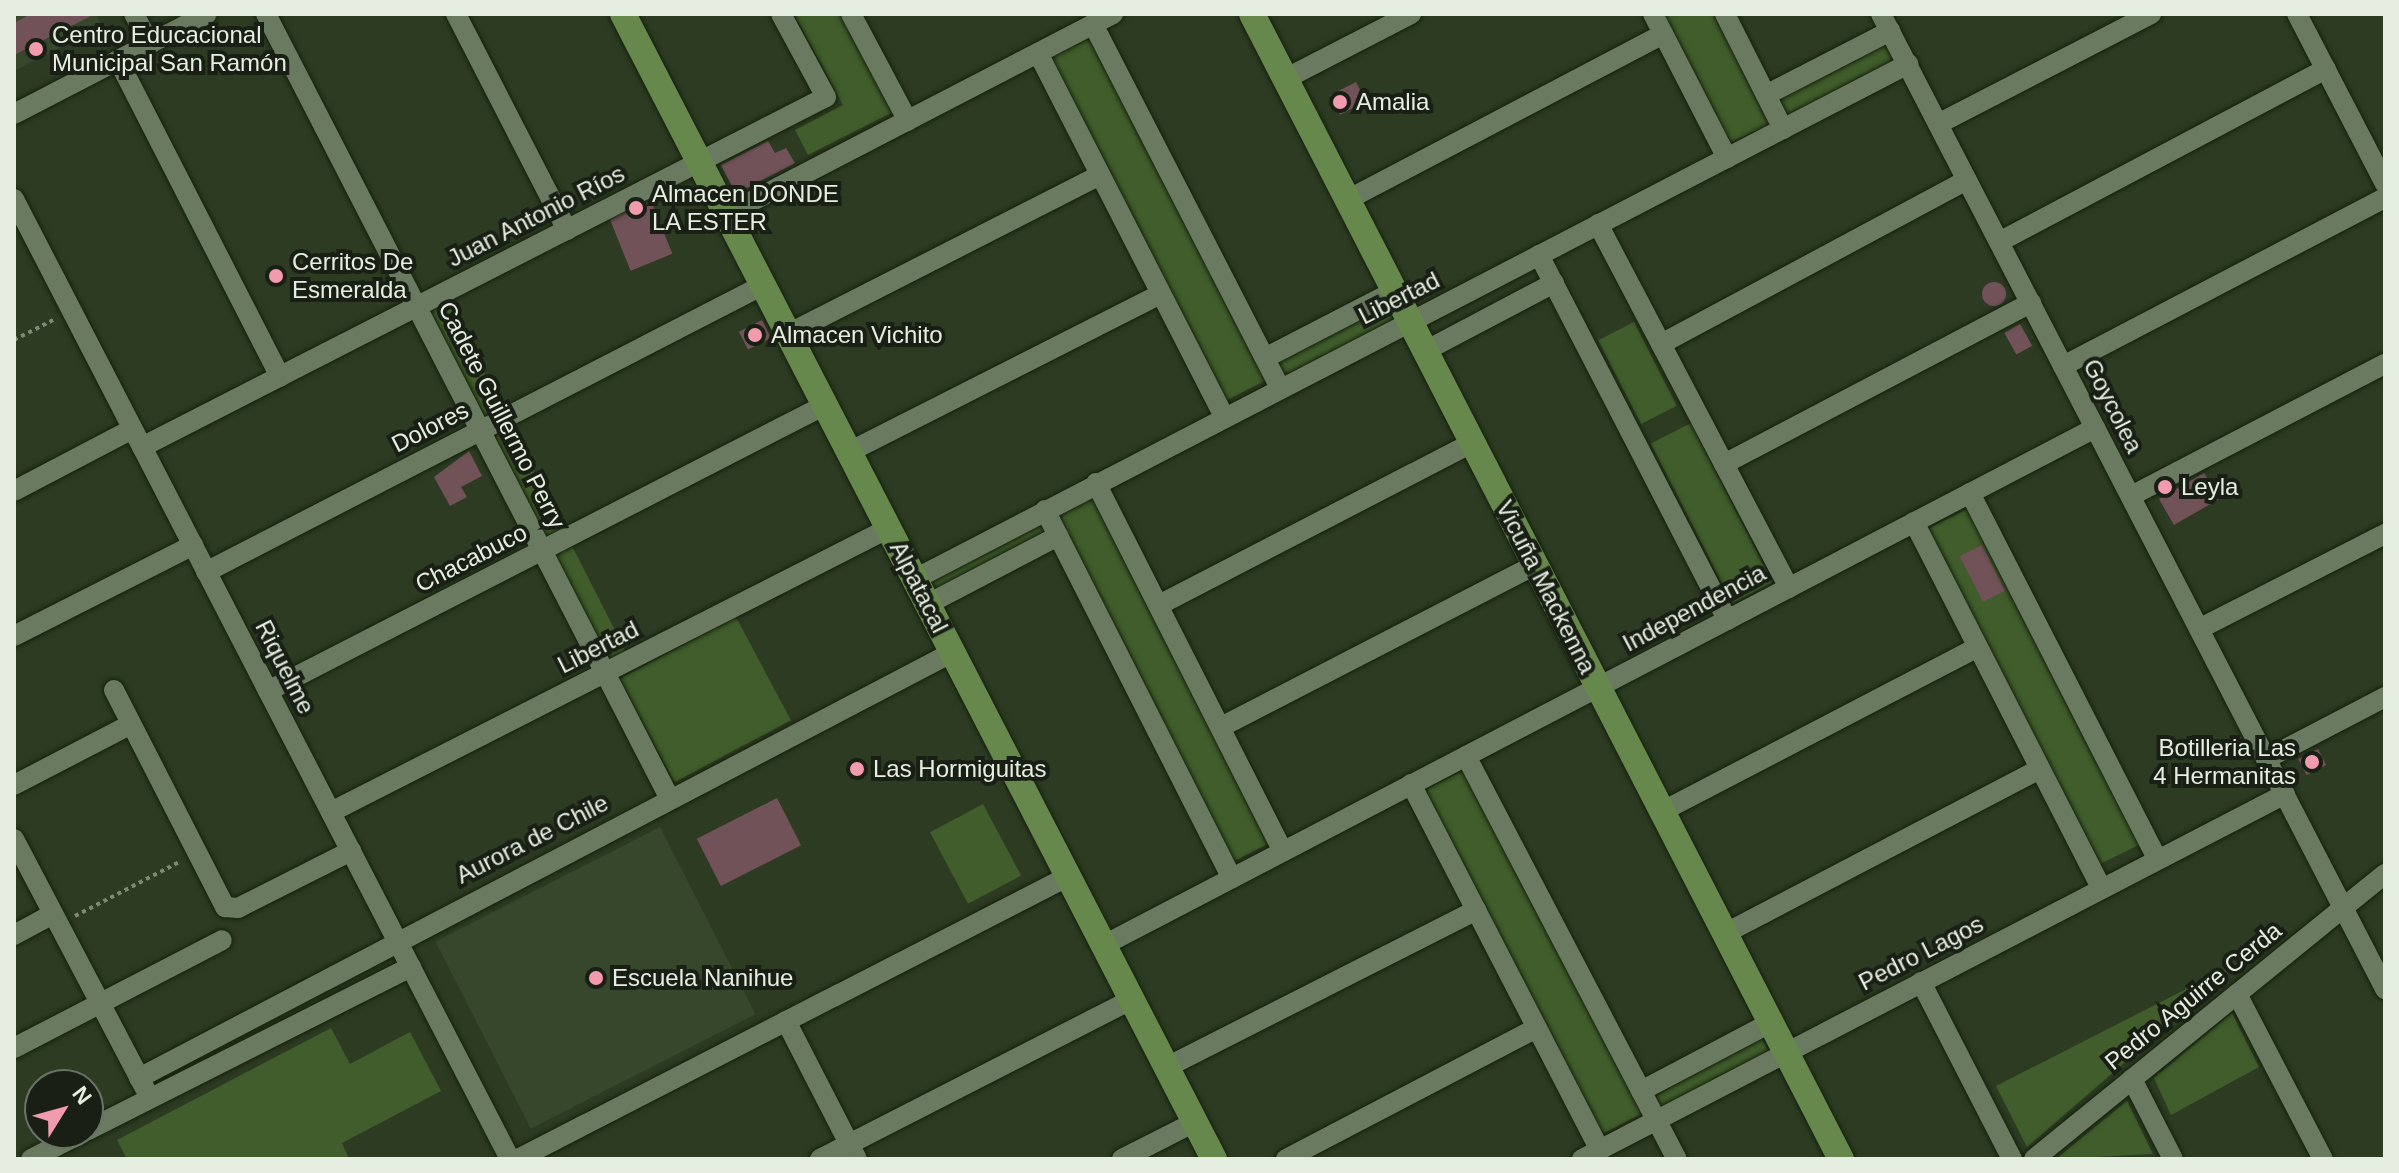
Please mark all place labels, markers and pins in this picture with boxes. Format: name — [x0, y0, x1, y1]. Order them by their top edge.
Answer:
place label: Centro Educacional Municipal San Ramón — [52, 21, 287, 77]
marker: Centro Educacional Municipal San Ramón — [27, 40, 45, 58]
place label: Amalia — [1356, 88, 1429, 116]
marker: Amalia — [1331, 93, 1349, 111]
place label: Almacen DONDE LA ESTER — [652, 180, 839, 236]
marker: Almacen DONDE LA ESTER — [627, 199, 645, 217]
place label: Cerritos De Esmeralda — [292, 248, 413, 304]
marker: Cerritos De Esmeralda — [267, 267, 285, 285]
place label: Almacen Vichito — [771, 321, 943, 349]
marker: Almacen Vichito — [746, 326, 764, 344]
place label: Leyla — [2181, 473, 2238, 501]
marker: Leyla — [2156, 478, 2174, 496]
place label: Botilleria Las 4 Hermanitas — [2153, 734, 2296, 790]
marker: Botilleria Las 4 Hermanitas — [2303, 753, 2321, 771]
place label: Las Hormiguitas — [873, 755, 1046, 783]
marker: Las Hormiguitas — [848, 760, 866, 778]
place label: Escuela Nanihue — [612, 964, 793, 992]
marker: Escuela Nanihue — [587, 969, 605, 987]

